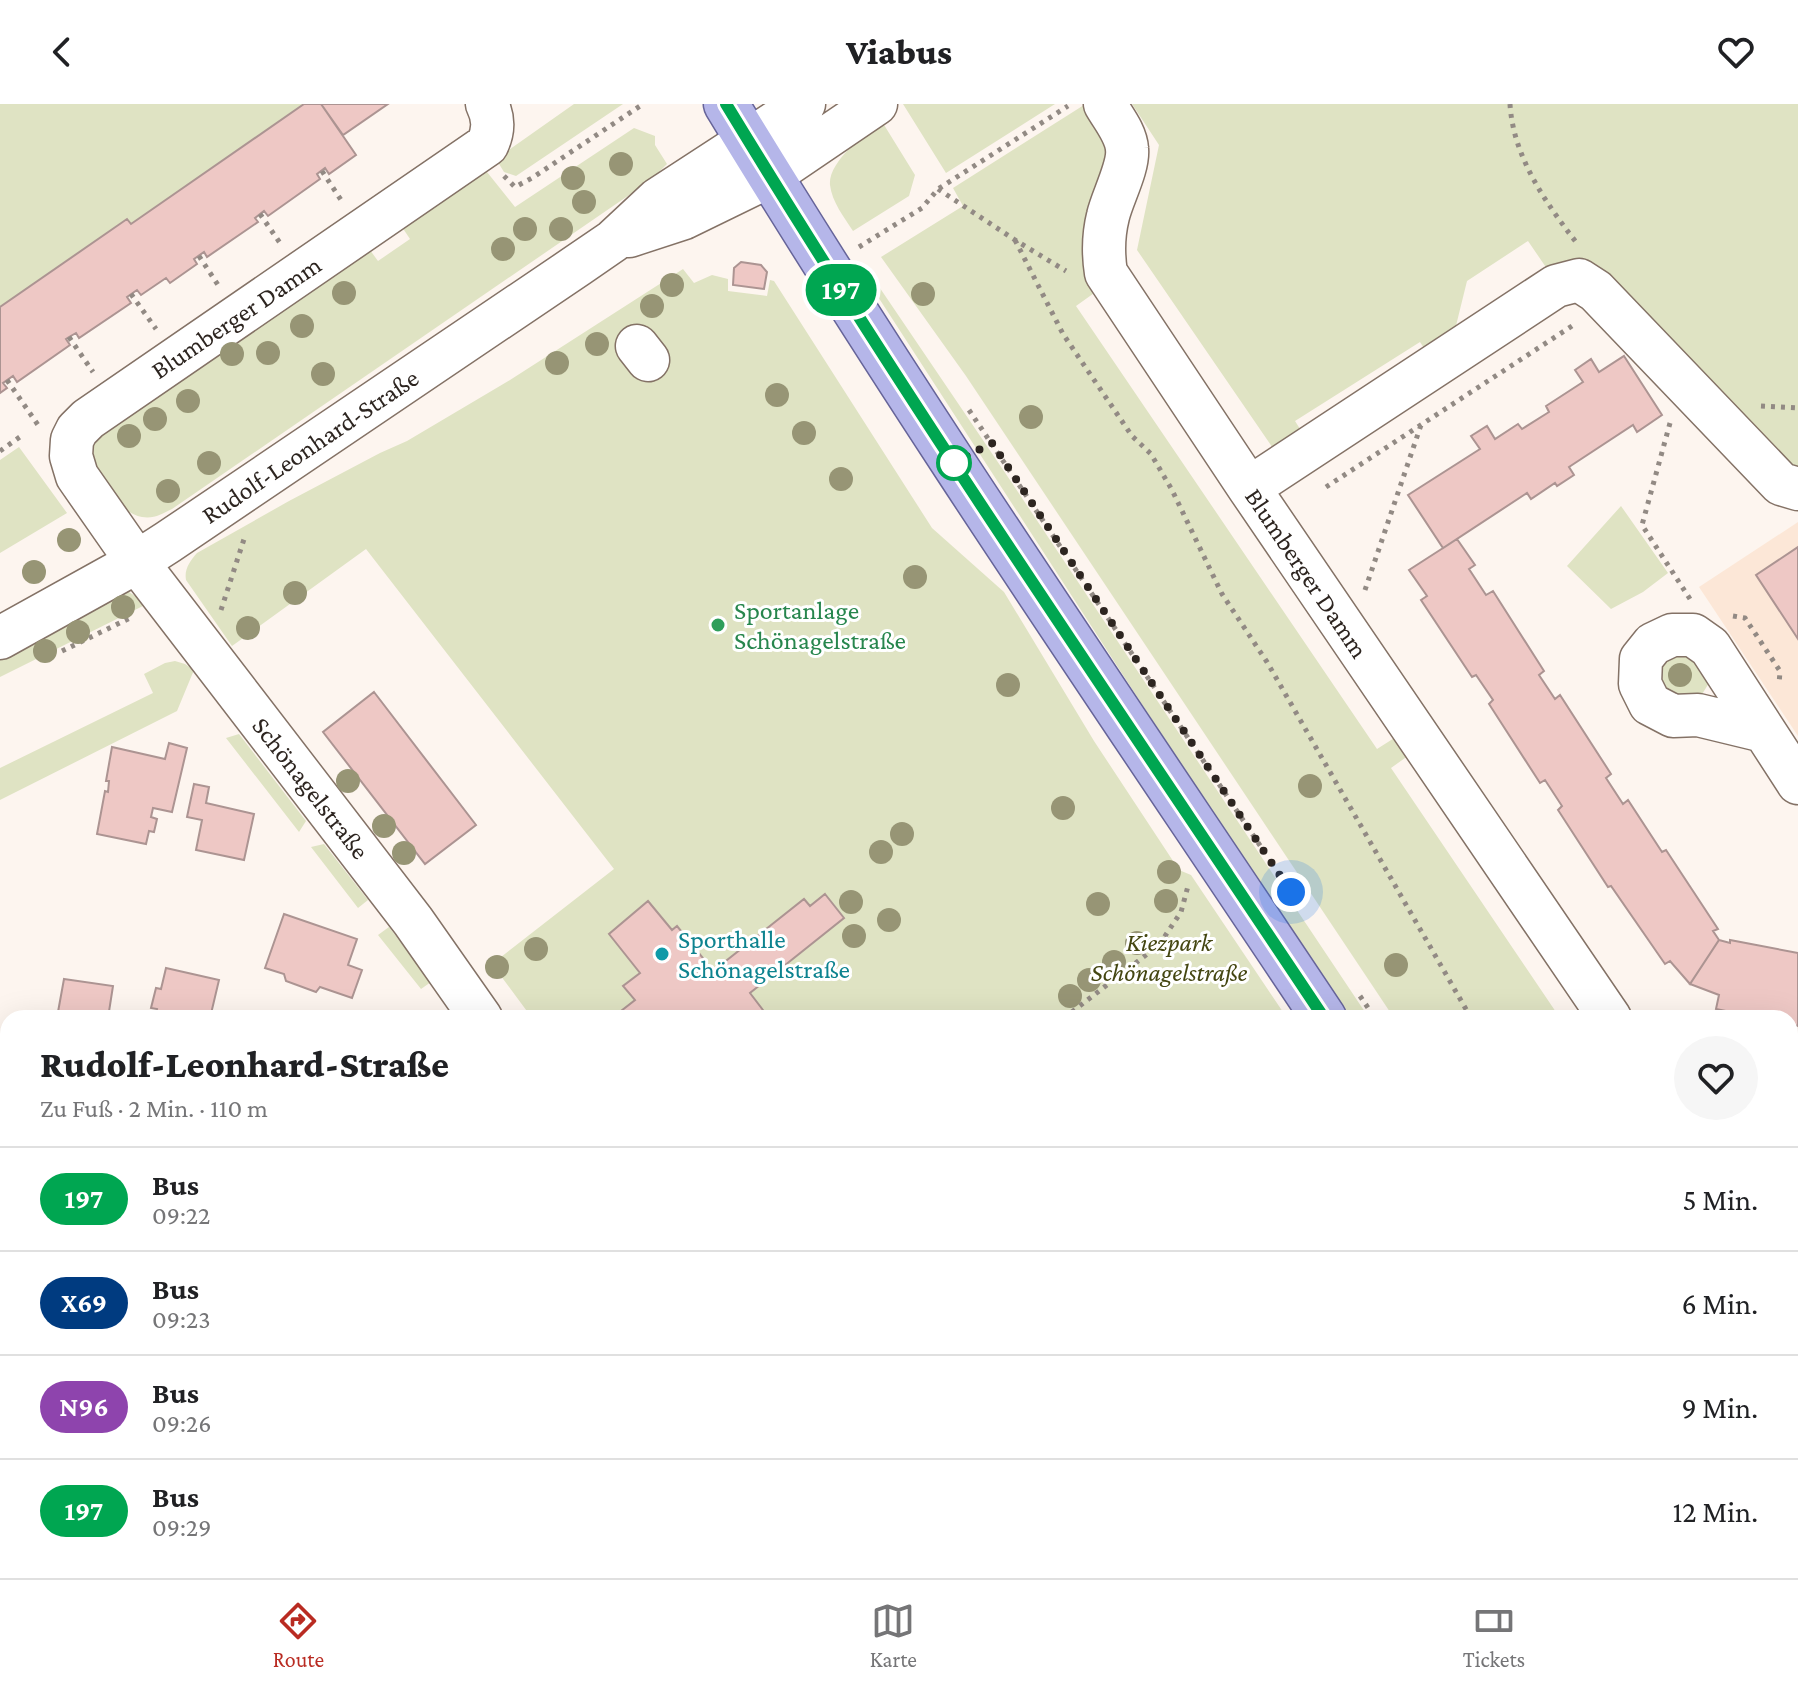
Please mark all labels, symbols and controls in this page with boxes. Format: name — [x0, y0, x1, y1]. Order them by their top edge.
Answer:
icon: back — [40, 30, 84, 74]
icon: heart — [1714, 30, 1758, 74]
text: Viabus — [846, 32, 952, 72]
street label: Blumberger Damm — [146, 250, 327, 385]
line badge: 197 — [795, 264, 887, 316]
text: 197 — [822, 274, 860, 305]
street label: Rudolf-Leonhard-Straße — [196, 363, 424, 530]
unlabelled marker — [937, 446, 971, 480]
street label: Blumberger Damm — [1239, 483, 1374, 664]
place label: Sportanlage Schönagelstraße — [734, 596, 906, 655]
marker: Sportanlage Schönagelstraße — [709, 616, 727, 634]
street label: Schönagelstraße — [246, 712, 375, 865]
your location — [1271, 872, 1311, 912]
place label: Sporthalle Schönagelstraße — [678, 925, 850, 984]
park label: Kiezpark Schönagelstraße — [1091, 928, 1248, 987]
marker: Sporthalle Schönagelstraße — [653, 945, 671, 963]
button: heart — [1674, 1036, 1758, 1120]
text: Rudolf-Leonhard-Straße — [40, 1043, 449, 1085]
text: Zu Fuß · 2 Min. · 110 m — [40, 1094, 268, 1123]
text: Bus — [152, 1168, 199, 1201]
text: 197 — [65, 1183, 103, 1214]
text: 5 Min. — [1683, 1183, 1758, 1216]
text: 09:22 — [152, 1201, 211, 1230]
text: Bus — [152, 1272, 199, 1305]
text: X69 — [61, 1287, 107, 1318]
text: 6 Min. — [1681, 1287, 1758, 1320]
text: 09:23 — [152, 1305, 211, 1334]
text: Bus — [152, 1376, 199, 1409]
text: N96 — [59, 1391, 109, 1422]
text: 9 Min. — [1681, 1391, 1758, 1424]
text: 09:26 — [152, 1409, 211, 1438]
text: Bus — [152, 1480, 199, 1513]
text: 197 — [65, 1495, 103, 1526]
text: 12 Min. — [1672, 1495, 1758, 1528]
text: 09:29 — [152, 1513, 211, 1542]
tab: Route — [273, 1599, 324, 1672]
tab: Karte — [870, 1599, 917, 1672]
tab: Tickets — [1463, 1599, 1525, 1672]

